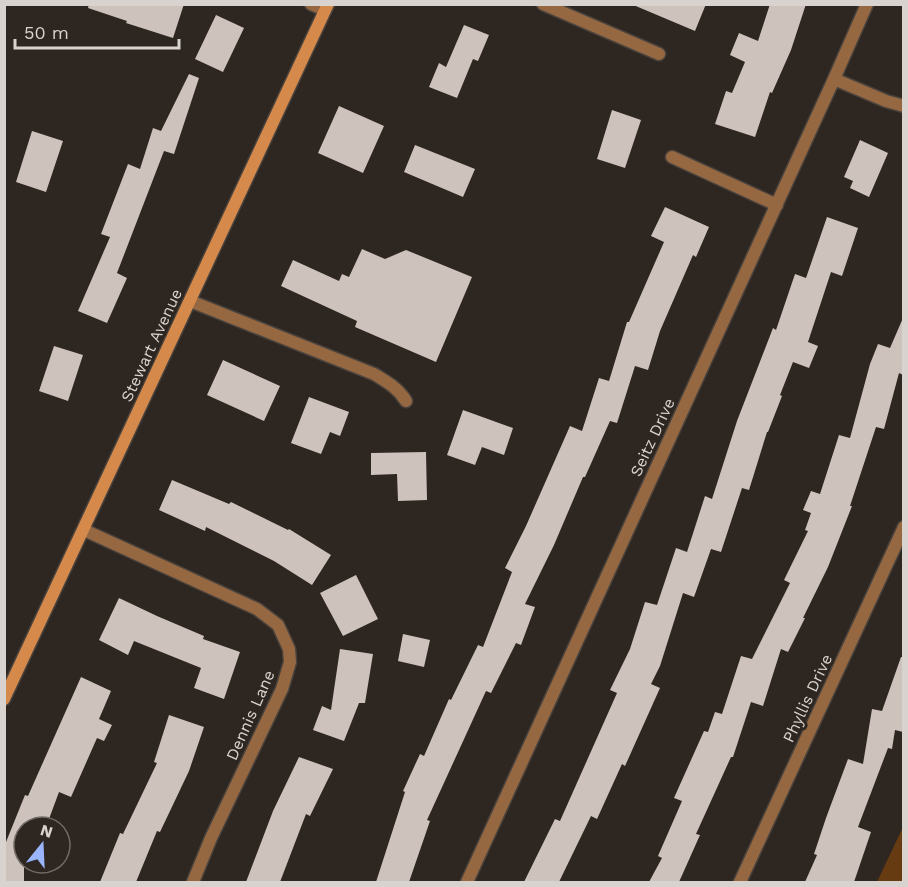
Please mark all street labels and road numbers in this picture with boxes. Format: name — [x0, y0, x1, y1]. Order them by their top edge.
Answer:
street label: Stewart Avenue — [117, 286, 186, 405]
street label: Seitz Drive — [626, 395, 679, 479]
street label: Phyllis Drive — [779, 651, 836, 745]
street label: Dennis Lane — [222, 667, 279, 763]

